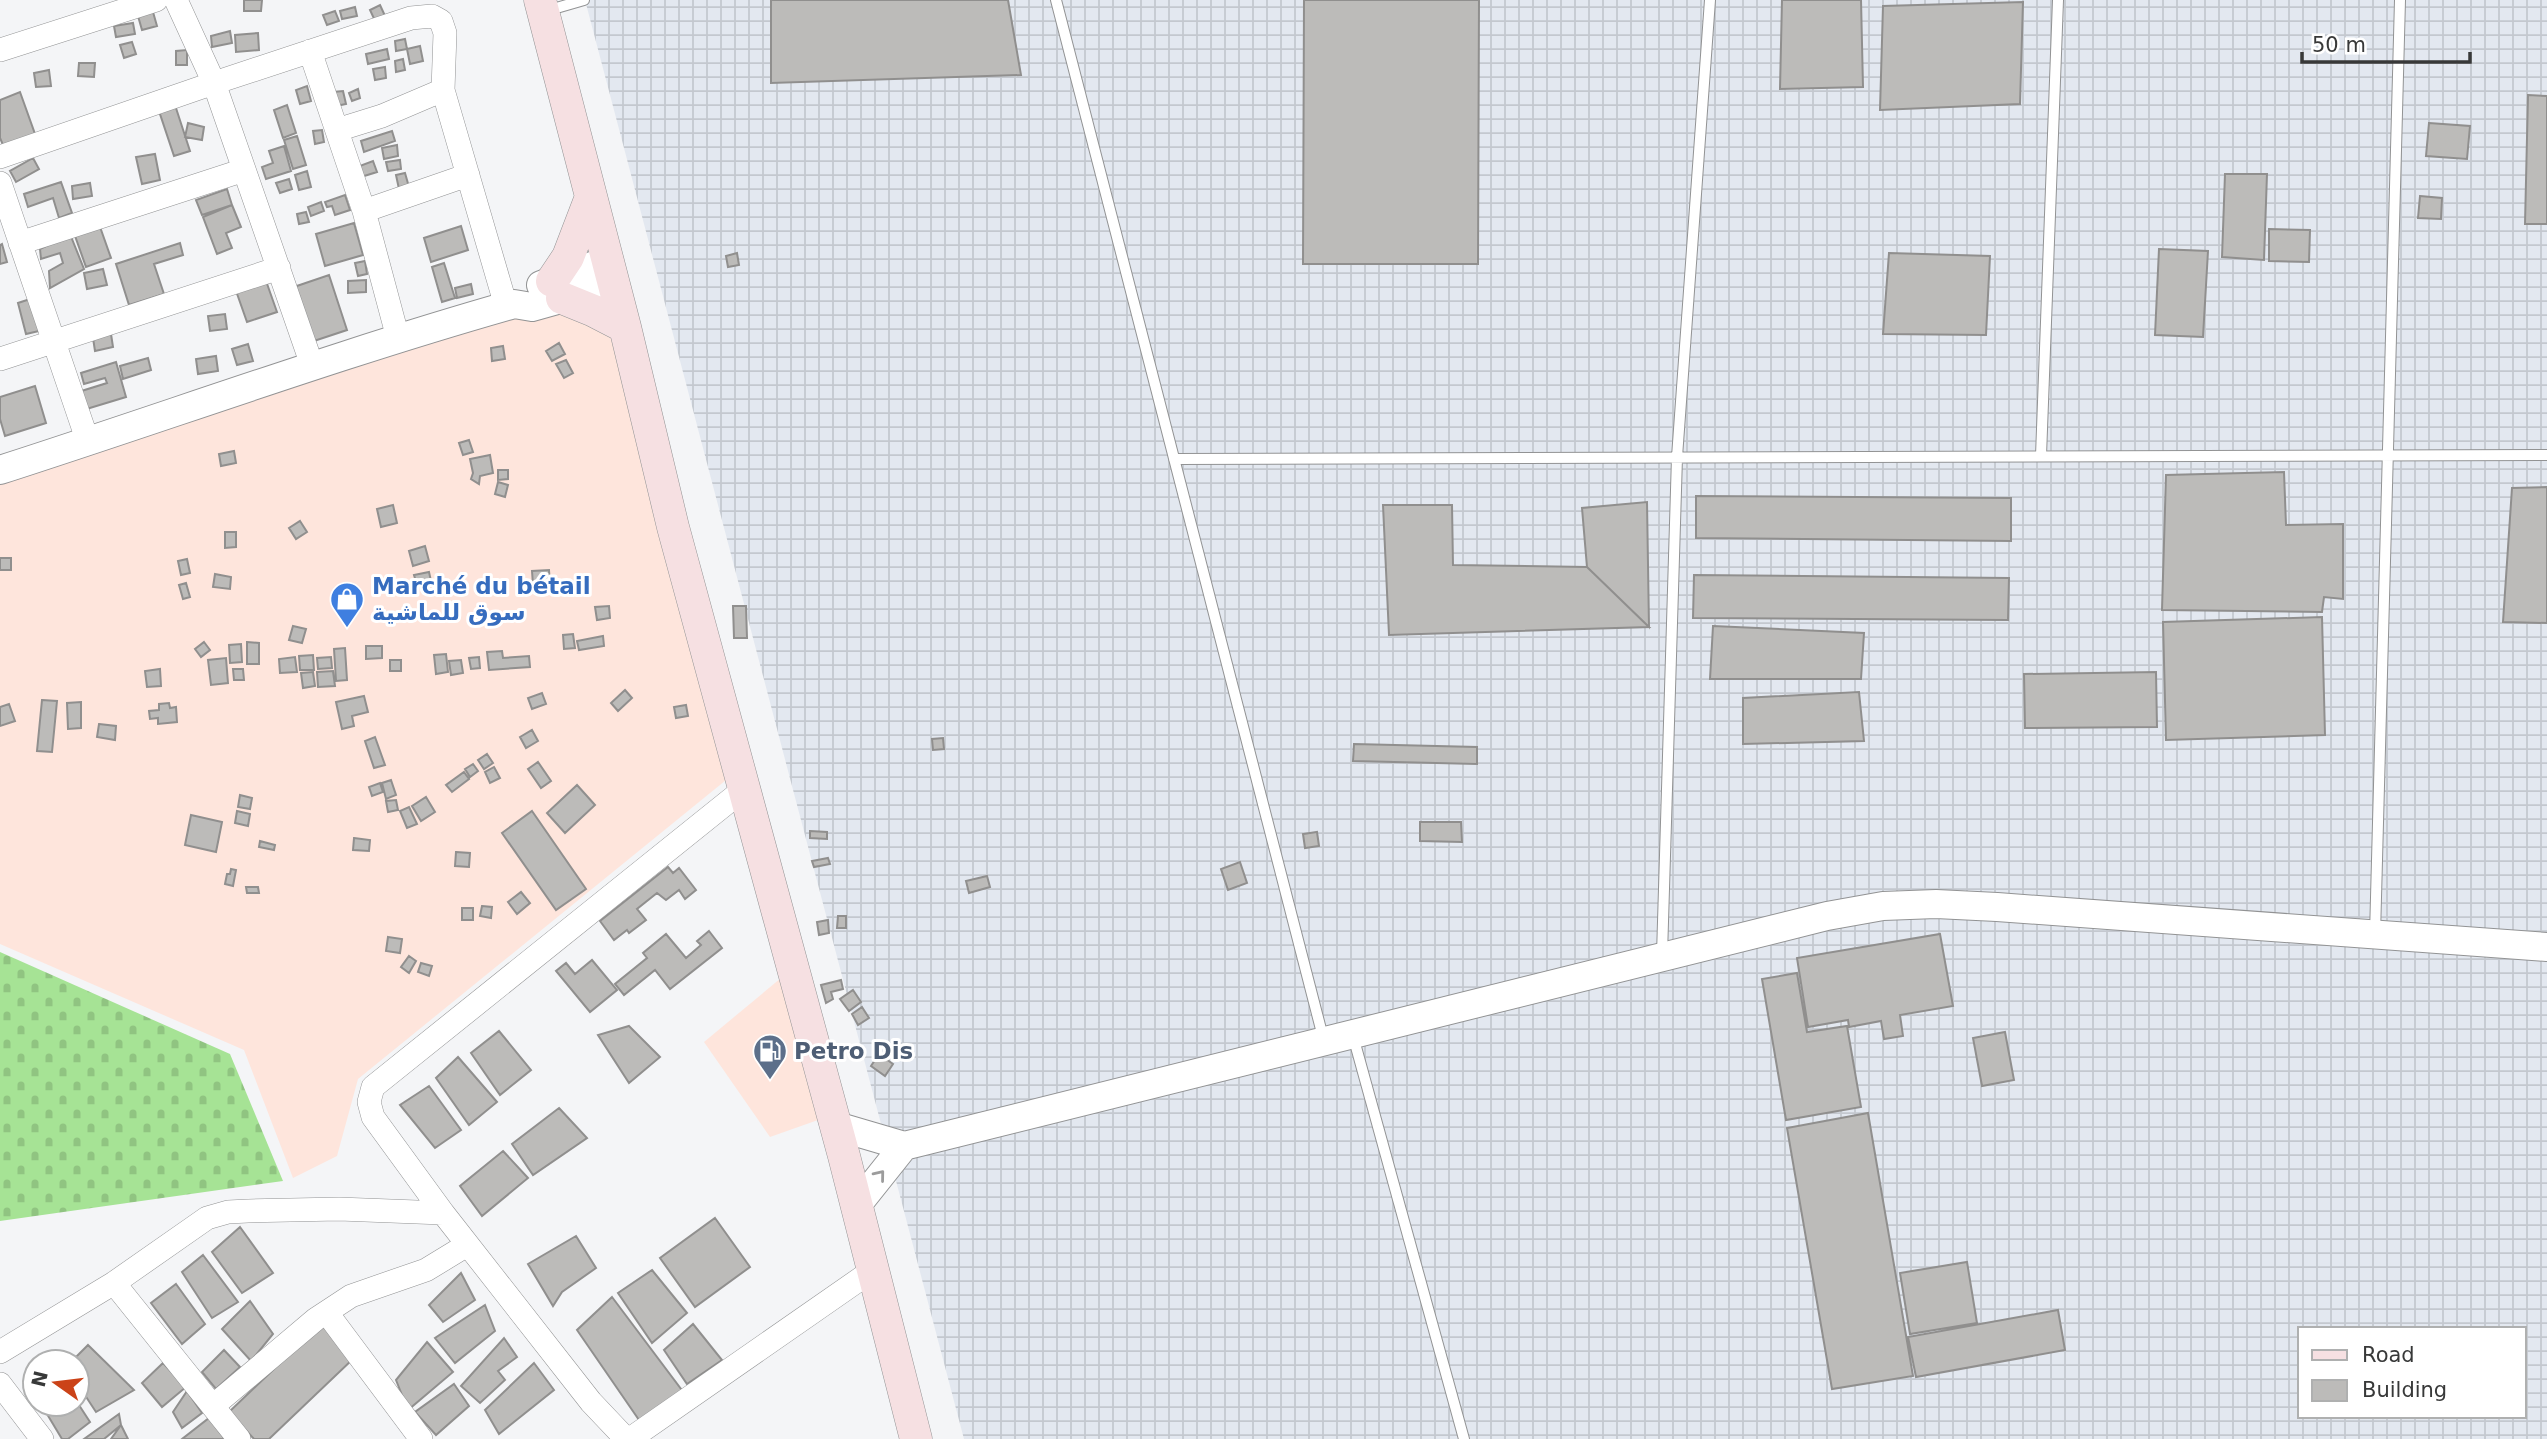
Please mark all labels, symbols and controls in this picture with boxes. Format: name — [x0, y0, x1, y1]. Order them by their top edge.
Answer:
scale bar — [2302, 21, 2470, 65]
text: 50 m — [2312, 33, 2366, 57]
place label: Marché du bétail سوق للماشية — [372, 573, 591, 626]
shop icon: Marché du bétail سوق للماشية — [328, 580, 366, 629]
fuel station icon: Petro Dis — [751, 1032, 789, 1081]
place label: Petro Dis — [794, 1038, 913, 1064]
one-way arrow — [872, 1171, 884, 1184]
legend — [2298, 1327, 2526, 1418]
text: Road — [2362, 1343, 2415, 1367]
north arrow — [21, 1348, 91, 1418]
text: N — [27, 1369, 52, 1389]
text: Building — [2362, 1378, 2447, 1402]

